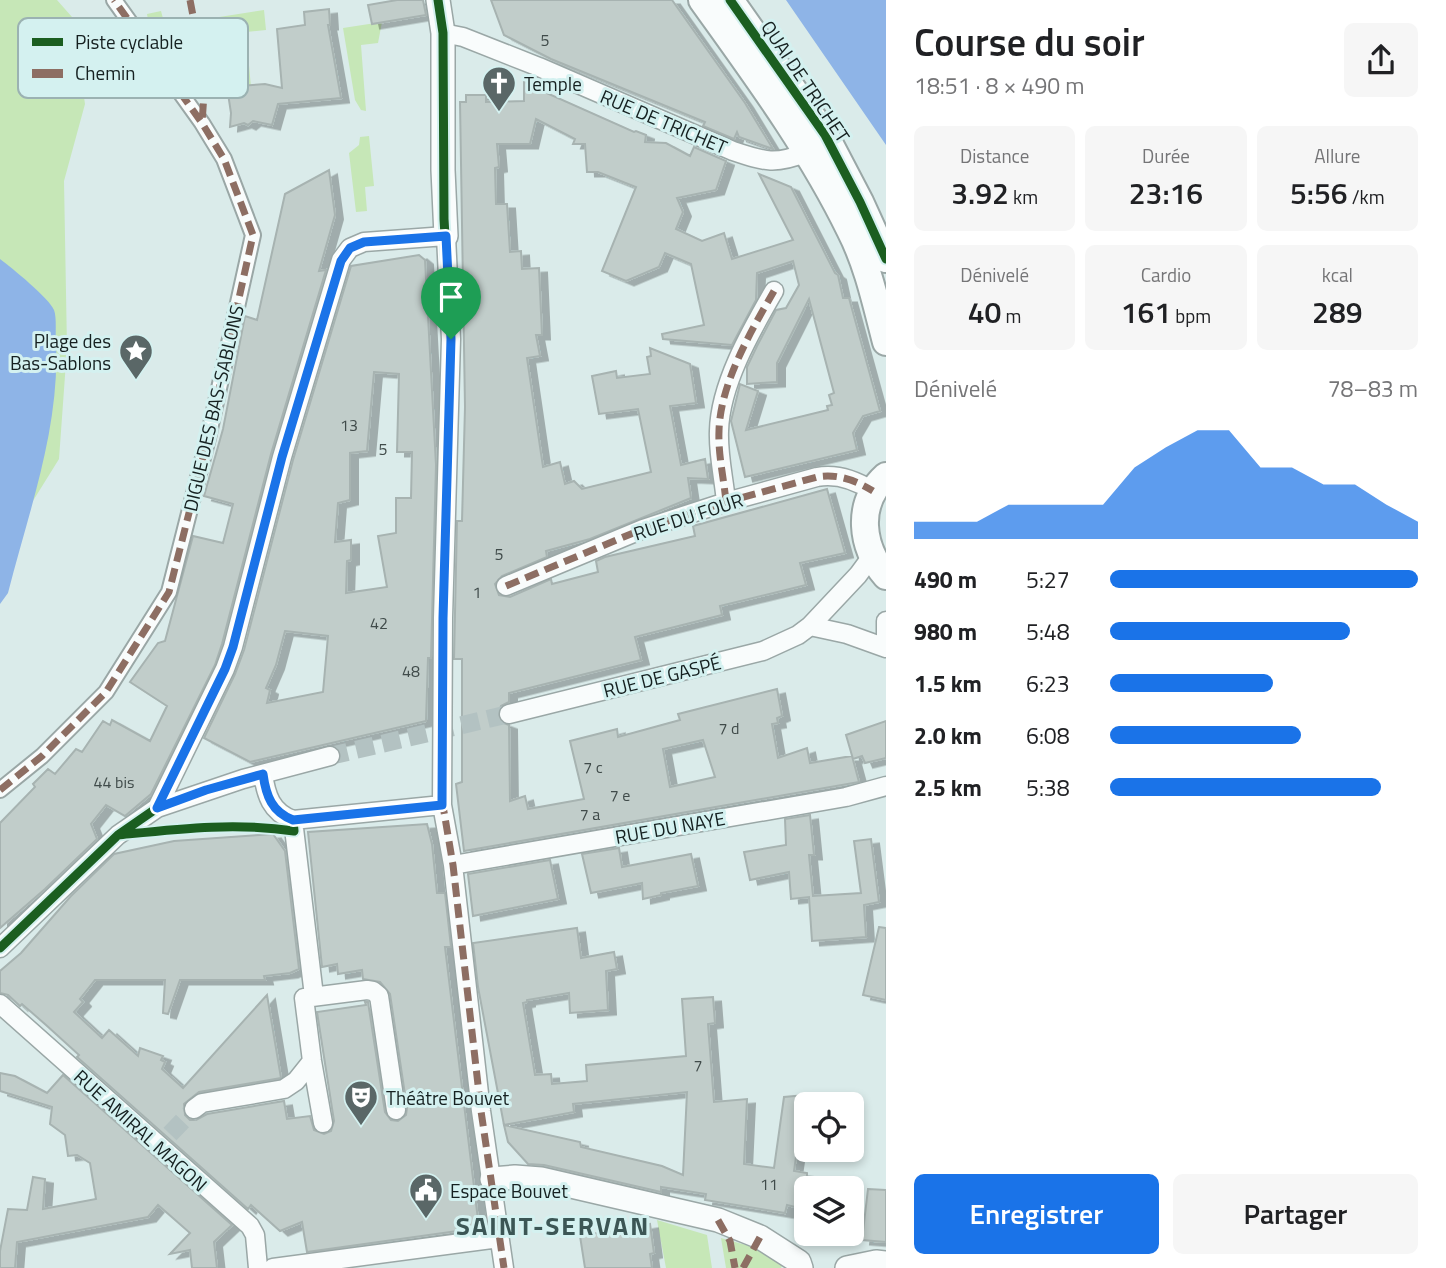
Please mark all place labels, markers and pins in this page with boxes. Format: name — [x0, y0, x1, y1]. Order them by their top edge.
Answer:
church icon: Temple — [480, 64, 518, 113]
place label: Temple — [524, 69, 582, 98]
pin — [421, 267, 481, 339]
place label: Plage des Bas-Sablons — [10, 326, 111, 377]
place icon: Plage des Bas-Sablons — [117, 332, 155, 381]
theatre icon: Théâtre Bouvet — [342, 1078, 380, 1127]
place label: Théâtre Bouvet — [386, 1083, 509, 1112]
public building icon: Espace Bouvet — [407, 1171, 445, 1220]
place label: Espace Bouvet — [450, 1176, 568, 1205]

